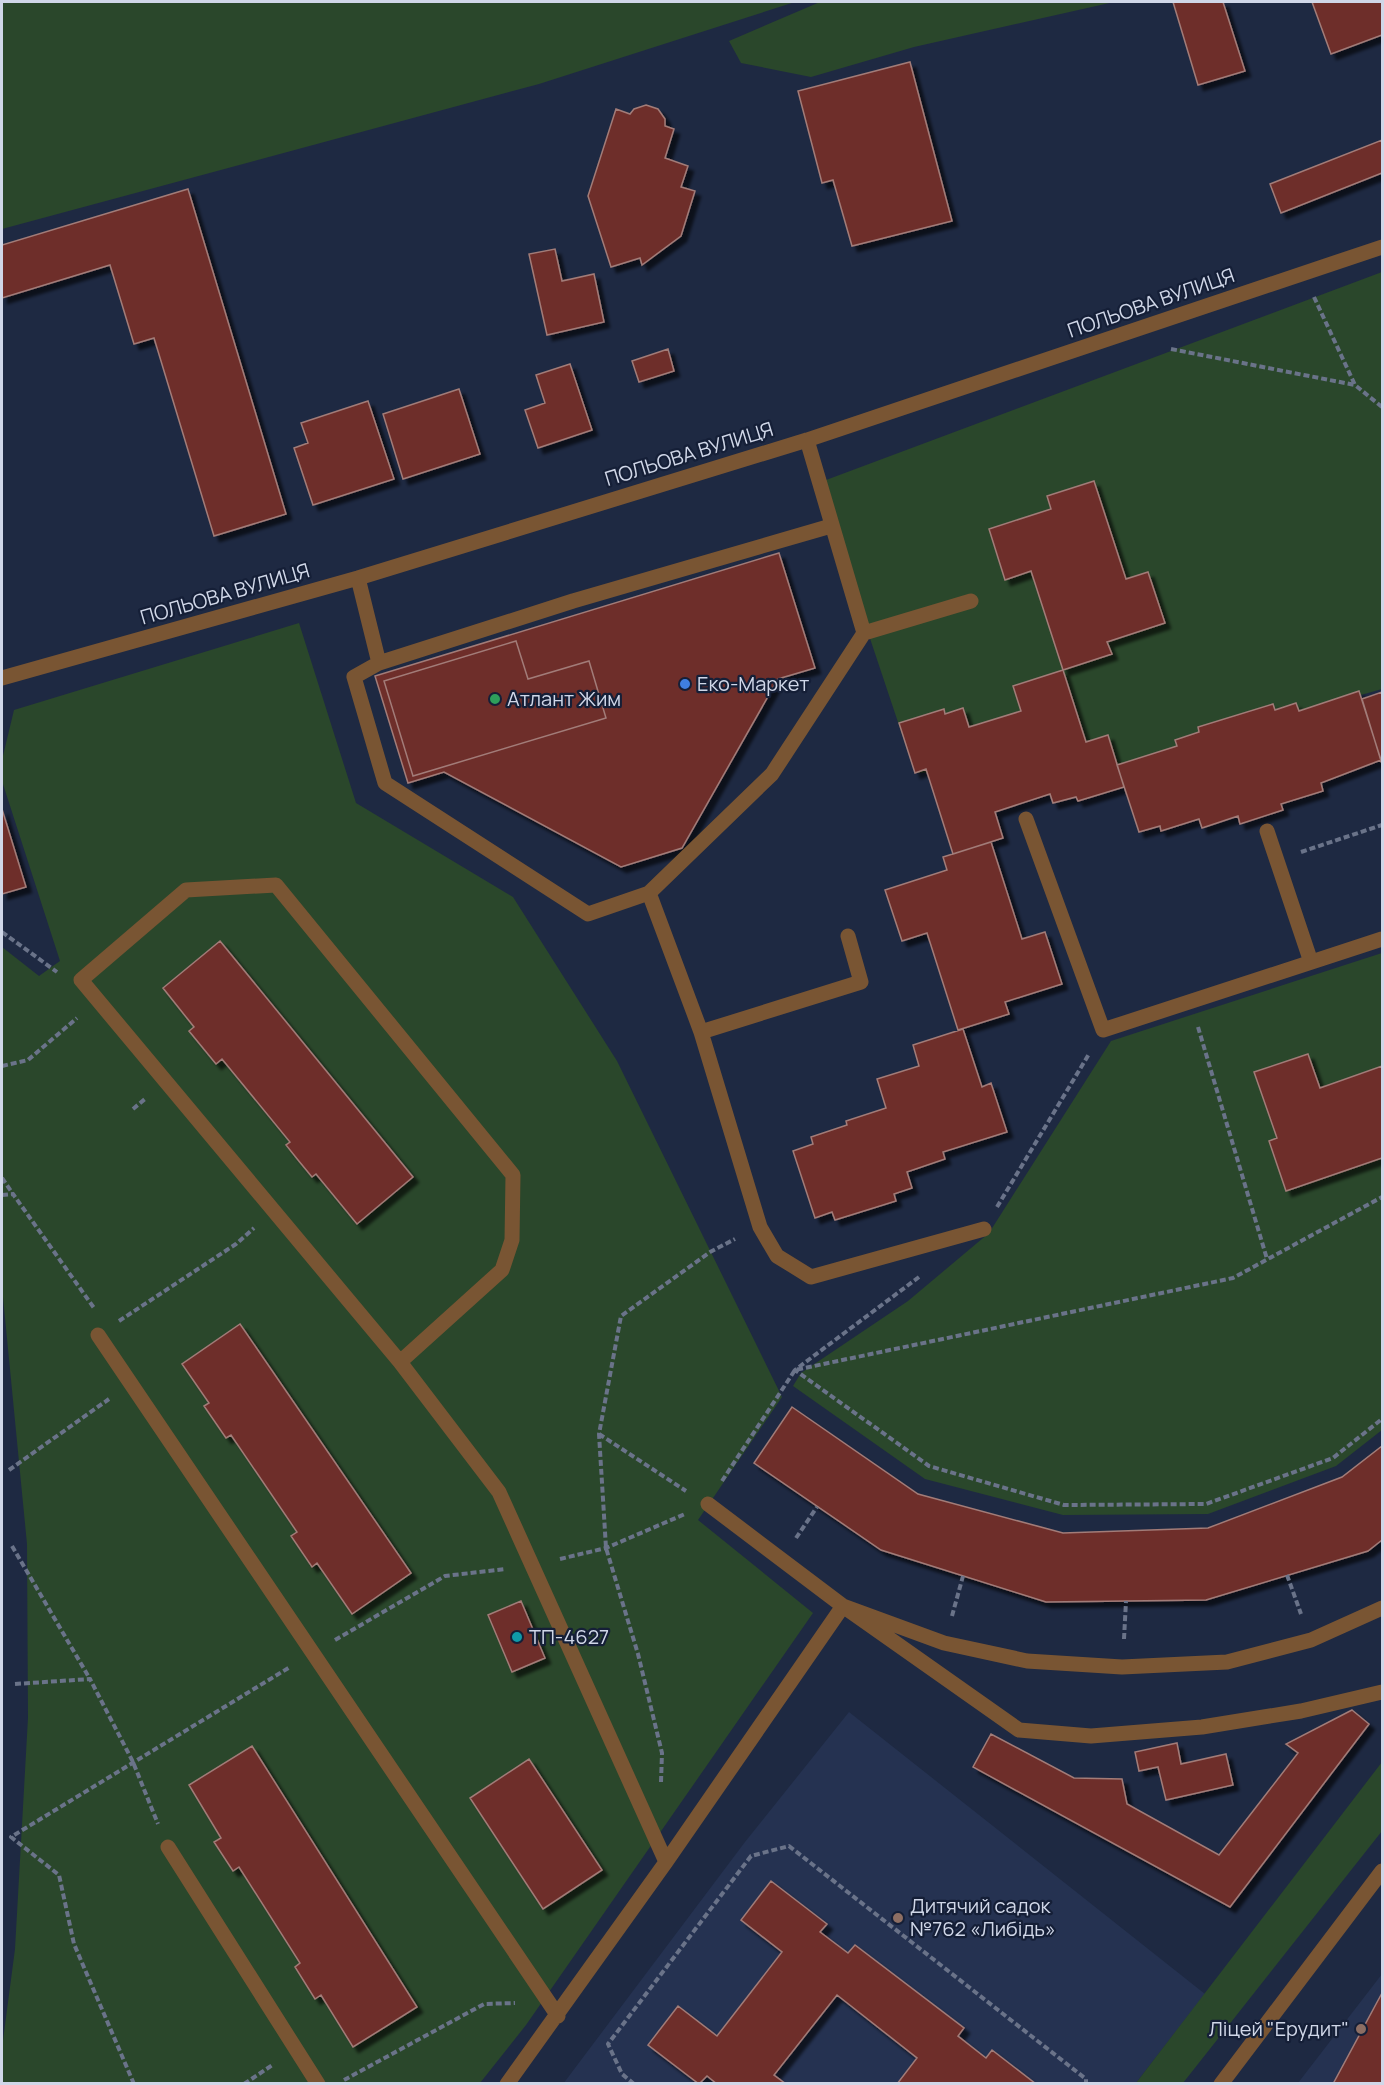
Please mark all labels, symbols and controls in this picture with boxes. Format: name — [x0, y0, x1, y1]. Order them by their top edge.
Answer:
street label: ПОЛЬОВА ВУЛИЦЯ — [1064, 261, 1238, 344]
street label: ПОЛЬОВА ВУЛИЦЯ — [601, 415, 776, 492]
street label: ПОЛЬОВА ВУЛИЦЯ — [137, 556, 313, 631]
place label: Еко-Маркет — [697, 670, 809, 697]
marker: Еко-Маркет — [678, 677, 692, 691]
place label: Атлант Жим — [507, 685, 621, 712]
marker: Атлант Жим — [488, 692, 502, 706]
place label: ТП-4627 — [529, 1623, 609, 1650]
marker: ТП-4627 — [510, 1630, 524, 1644]
place label: Дитячий садок №762 «Либідь» — [910, 1892, 1056, 1942]
marker: Дитячий садок №762 «Либідь» — [891, 1911, 905, 1925]
place label: Ліцей "Ерудит" — [1209, 2015, 1349, 2042]
marker: Ліцей "Ерудит" — [1354, 2022, 1368, 2036]

